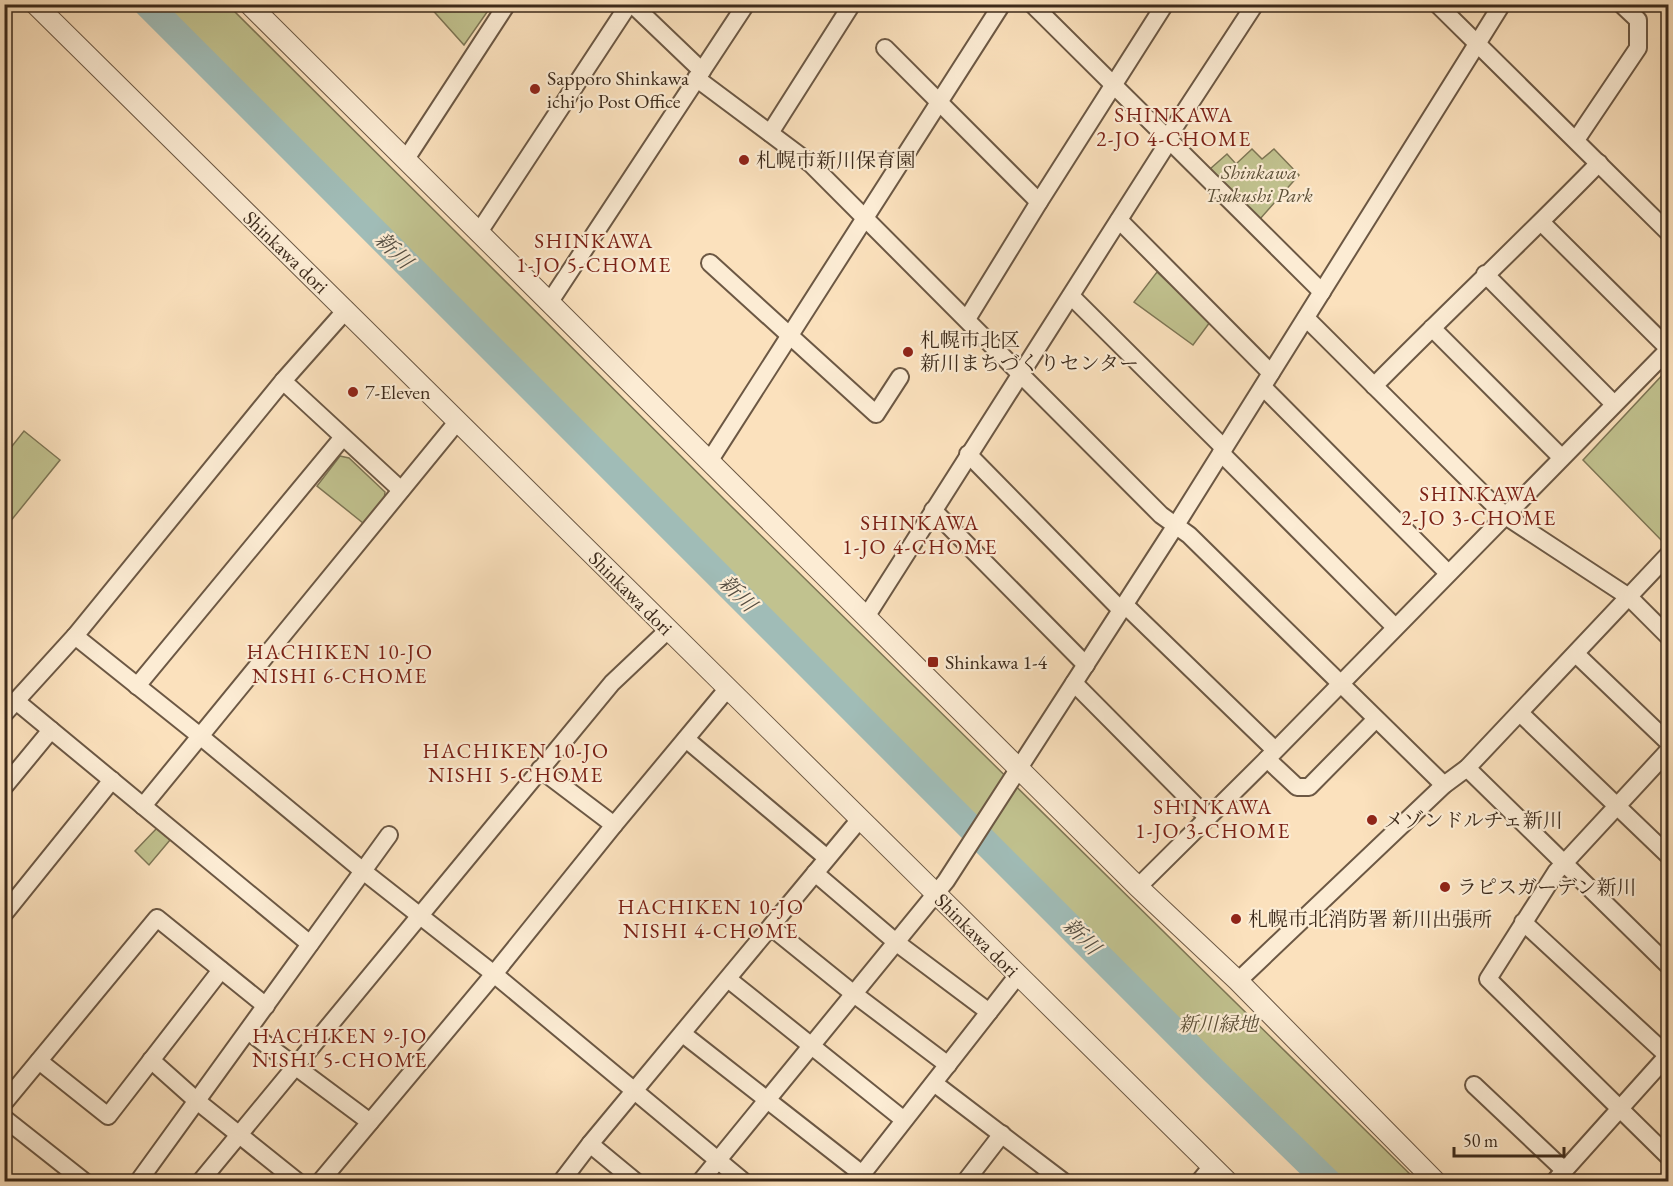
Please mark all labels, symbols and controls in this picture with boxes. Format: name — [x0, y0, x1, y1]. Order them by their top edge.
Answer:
place label: Sapporo Shinkawa ichi jo Post Office — [547, 65, 689, 114]
marker: Sapporo Shinkawa ichi jo Post Office — [528, 82, 542, 96]
district label: SHINKAWA 2-JO 4-CHOME — [1096, 101, 1252, 152]
place label: 札幌市新川保育園 — [756, 147, 916, 173]
marker: 札幌市新川保育園 — [737, 153, 751, 167]
park label: Shinkawa Tsukushi Park — [1205, 159, 1313, 208]
street label: Shinkawa dori — [238, 205, 334, 299]
water label: 新川 — [370, 226, 420, 276]
district label: SHINKAWA 1-JO 5-CHOME — [516, 227, 672, 278]
place label: 札幌市北区 新川まちづくりセンター — [920, 327, 1139, 376]
marker: 札幌市北区 新川まちづくりセンター — [901, 345, 915, 359]
place label: 7-Eleven — [365, 379, 431, 405]
marker: 7-Eleven — [346, 385, 360, 399]
district label: SHINKAWA 2-JO 3-CHOME — [1401, 480, 1557, 531]
district label: SHINKAWA 1-JO 4-CHOME — [842, 509, 998, 560]
street label: Shinkawa dori — [583, 545, 679, 641]
water label: 新川 — [714, 569, 764, 619]
district label: HACHIKEN 10-JO NISHI 6-CHOME — [246, 638, 434, 689]
place label: Shinkawa 1-4 — [945, 649, 1047, 675]
marker: Shinkawa 1-4 — [926, 655, 940, 669]
district label: HACHIKEN 10-JO NISHI 5-CHOME — [422, 737, 610, 788]
district label: SHINKAWA 1-JO 3-CHOME — [1135, 793, 1291, 844]
place label: メゾンドルチェ新川 — [1384, 807, 1563, 833]
marker: メゾンドルチェ新川 — [1365, 813, 1379, 827]
place label: ラピスガーデン新川 — [1457, 874, 1637, 900]
marker: ラピスガーデン新川 — [1438, 880, 1452, 894]
street label: Shinkawa dori — [929, 887, 1025, 983]
district label: HACHIKEN 10-JO NISHI 4-CHOME — [617, 893, 805, 944]
place label: 札幌市北消防署 新川出張所 — [1248, 906, 1492, 932]
water label: 新川 — [1058, 912, 1108, 962]
marker: 札幌市北消防署 新川出張所 — [1229, 912, 1243, 926]
park label: 新川緑地 — [1178, 1011, 1260, 1037]
district label: HACHIKEN 9-JO NISHI 5-CHOME — [252, 1022, 428, 1073]
scale bar — [1454, 1120, 1564, 1158]
text: 50 m — [1463, 1129, 1498, 1152]

